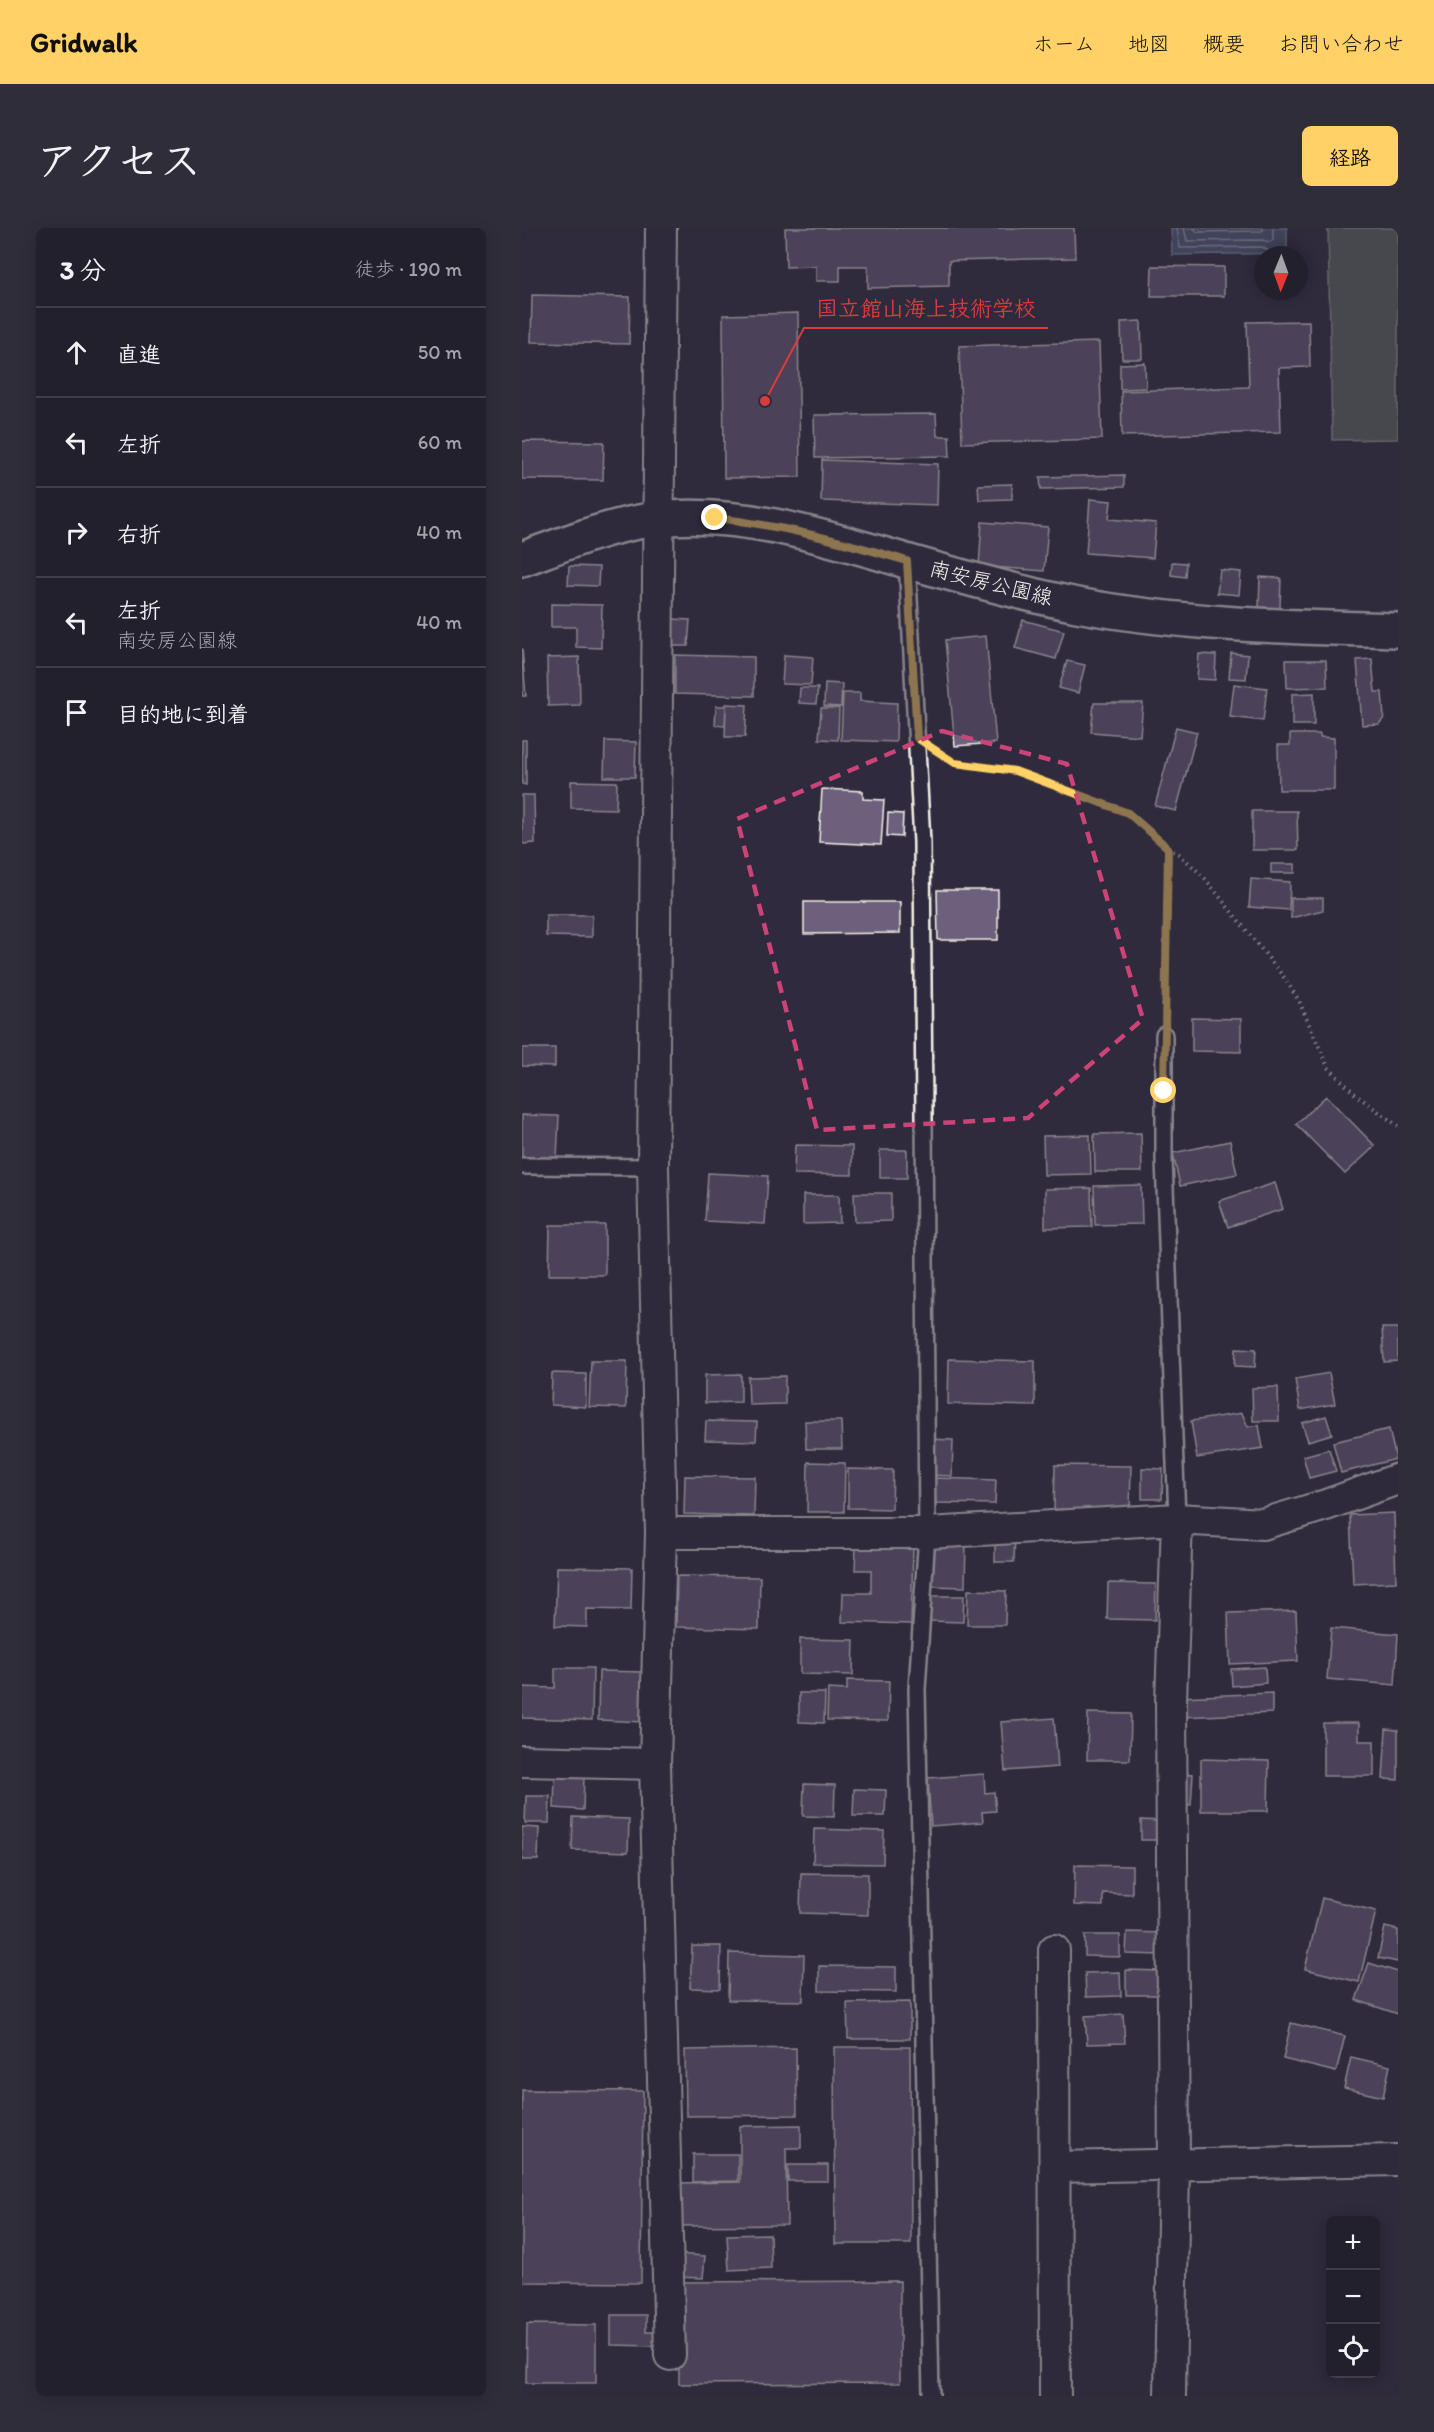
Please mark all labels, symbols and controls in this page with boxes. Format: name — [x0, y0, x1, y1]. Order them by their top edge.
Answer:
text: Gridwalk — [30, 25, 138, 59]
text: ホーム — [1033, 31, 1095, 56]
text: 地図 — [1128, 31, 1170, 56]
text: 概要 — [1203, 31, 1245, 56]
text: お問い合わせ — [1278, 31, 1404, 56]
button: 経路 — [1302, 126, 1398, 186]
text: アクセス — [36, 135, 201, 186]
north arrow — [1254, 246, 1308, 300]
text: 3 分 — [60, 254, 106, 286]
text: 徒歩 · 190 m — [355, 257, 462, 281]
callout: 国立館山海上技術学校 — [804, 288, 1048, 328]
text: 国立館山海上技術学校 — [816, 295, 1036, 322]
icon: ahead — [60, 336, 93, 369]
text: 50 m — [418, 340, 462, 364]
text: 直進 — [117, 341, 161, 368]
icon: left — [60, 426, 93, 459]
text: 60 m — [418, 430, 462, 454]
text: 左折 — [117, 431, 161, 458]
route end — [701, 504, 727, 530]
icon: right — [60, 516, 93, 549]
text: 40 m — [416, 520, 462, 544]
text: 右折 — [117, 521, 161, 548]
street label: 南安房公園線 — [927, 555, 1055, 610]
text: 左折 — [117, 597, 161, 624]
icon: left — [60, 606, 93, 639]
text: 40 m — [416, 610, 462, 634]
text: 南安房公園線 — [117, 628, 237, 652]
icon: arrive — [60, 696, 93, 729]
text: 目的地に到着 — [117, 701, 249, 728]
route start — [1150, 1077, 1176, 1103]
map controls — [1326, 2216, 1380, 2378]
button: + — [1326, 2216, 1380, 2270]
button: − — [1326, 2270, 1380, 2324]
button: locate — [1326, 2324, 1380, 2378]

